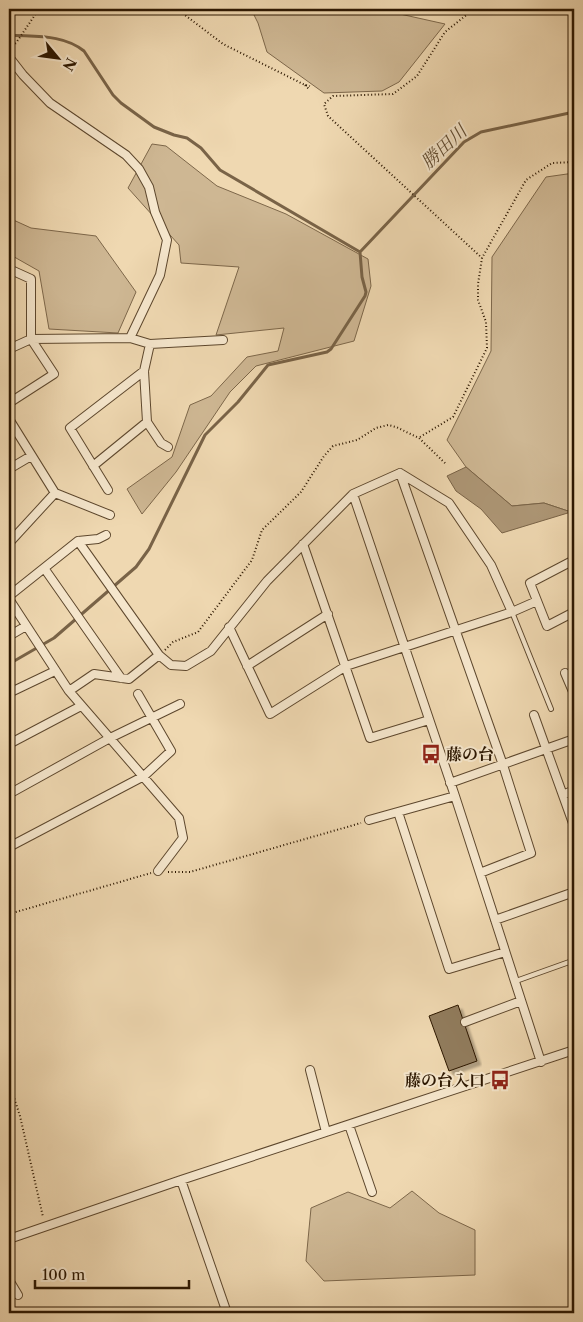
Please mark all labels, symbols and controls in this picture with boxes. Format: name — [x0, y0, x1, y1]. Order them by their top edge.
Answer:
north arrow — [32, 32, 82, 82]
text: N — [59, 55, 80, 74]
water label: 勝田川 — [417, 119, 473, 173]
bus stop icon: 藤の台 — [420, 743, 442, 765]
place label: 藤の台 — [446, 744, 494, 764]
bus stop icon: 藤の台入口 — [489, 1069, 511, 1091]
place label: 藤の台入口 — [405, 1070, 485, 1090]
scale bar — [35, 1257, 189, 1289]
text: 100 m — [42, 1265, 85, 1284]

